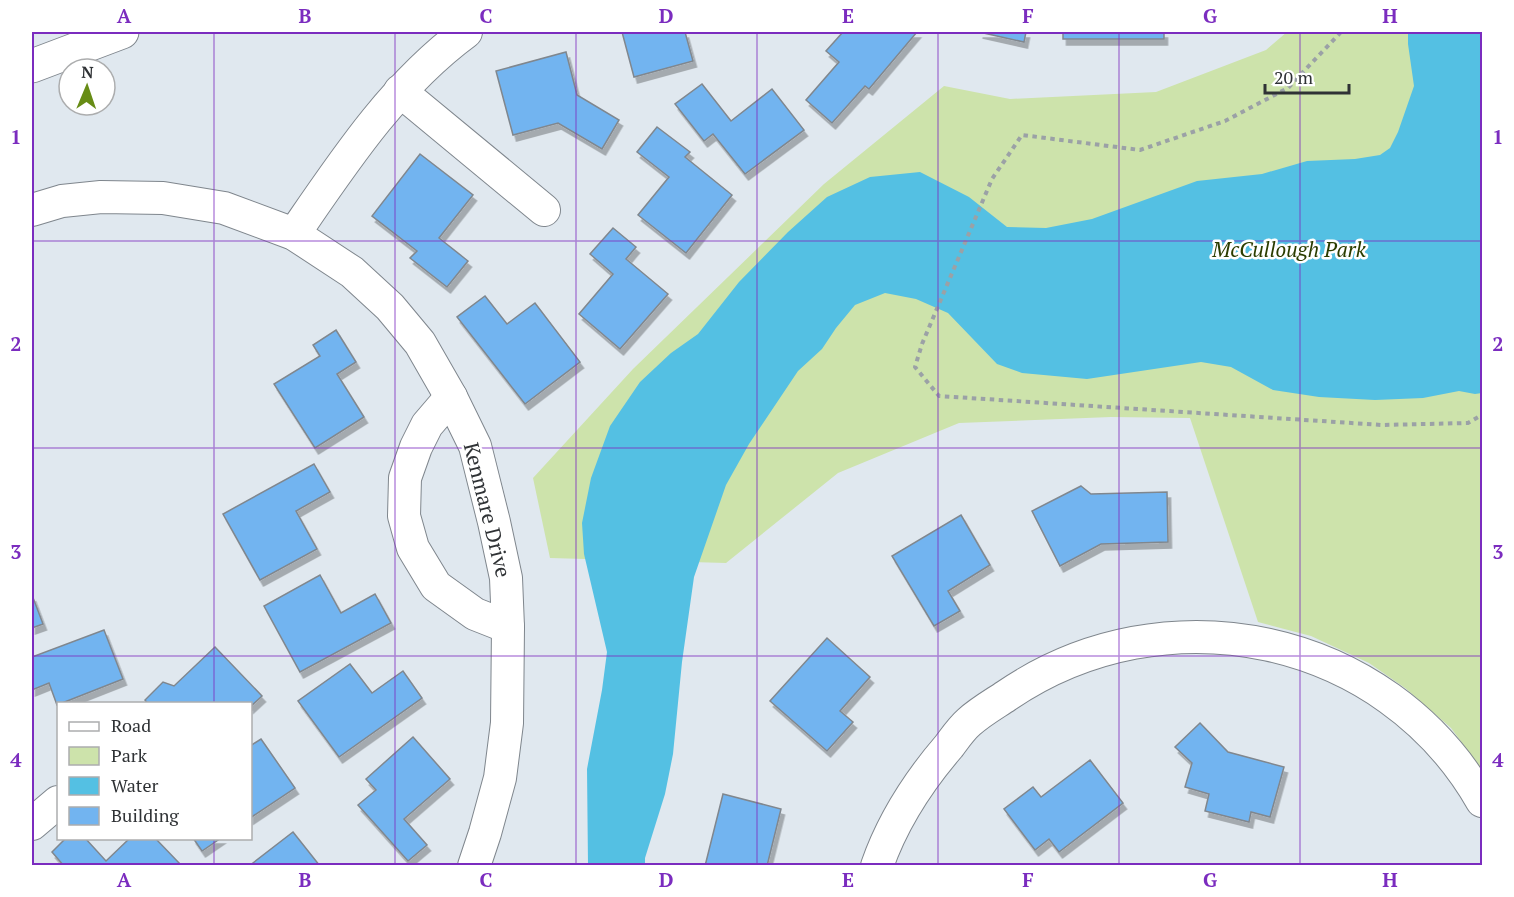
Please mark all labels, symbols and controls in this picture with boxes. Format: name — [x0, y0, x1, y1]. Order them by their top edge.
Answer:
text: A — [117, 2, 132, 29]
text: B — [299, 2, 312, 29]
text: C — [479, 2, 493, 29]
text: D — [659, 2, 673, 29]
text: E — [842, 2, 854, 29]
text: F — [1022, 2, 1034, 29]
text: G — [1203, 2, 1217, 29]
text: H — [1382, 2, 1398, 29]
north arrow — [57, 57, 117, 117]
scale bar — [1265, 57, 1349, 95]
text: N — [81, 61, 94, 83]
text: 20 m — [1274, 65, 1314, 89]
text: 1 — [10, 123, 22, 150]
text: 1 — [1492, 123, 1504, 150]
park label: McCullough Park — [1211, 235, 1367, 263]
text: 2 — [10, 330, 22, 357]
text: 2 — [1492, 330, 1504, 357]
street label: Kenmare Drive — [458, 439, 518, 580]
text: 3 — [10, 538, 22, 565]
text: 3 — [1492, 538, 1504, 565]
legend — [57, 702, 252, 840]
text: Road — [111, 713, 151, 737]
text: Park — [111, 743, 148, 767]
text: 4 — [10, 746, 22, 773]
text: 4 — [1492, 746, 1504, 773]
text: Water — [111, 773, 158, 797]
text: Building — [111, 803, 179, 827]
text: A — [117, 866, 132, 893]
text: B — [299, 866, 312, 893]
text: C — [479, 866, 493, 893]
text: D — [659, 866, 673, 893]
text: E — [842, 866, 854, 893]
text: F — [1022, 866, 1034, 893]
text: G — [1203, 866, 1217, 893]
text: H — [1382, 866, 1398, 893]

